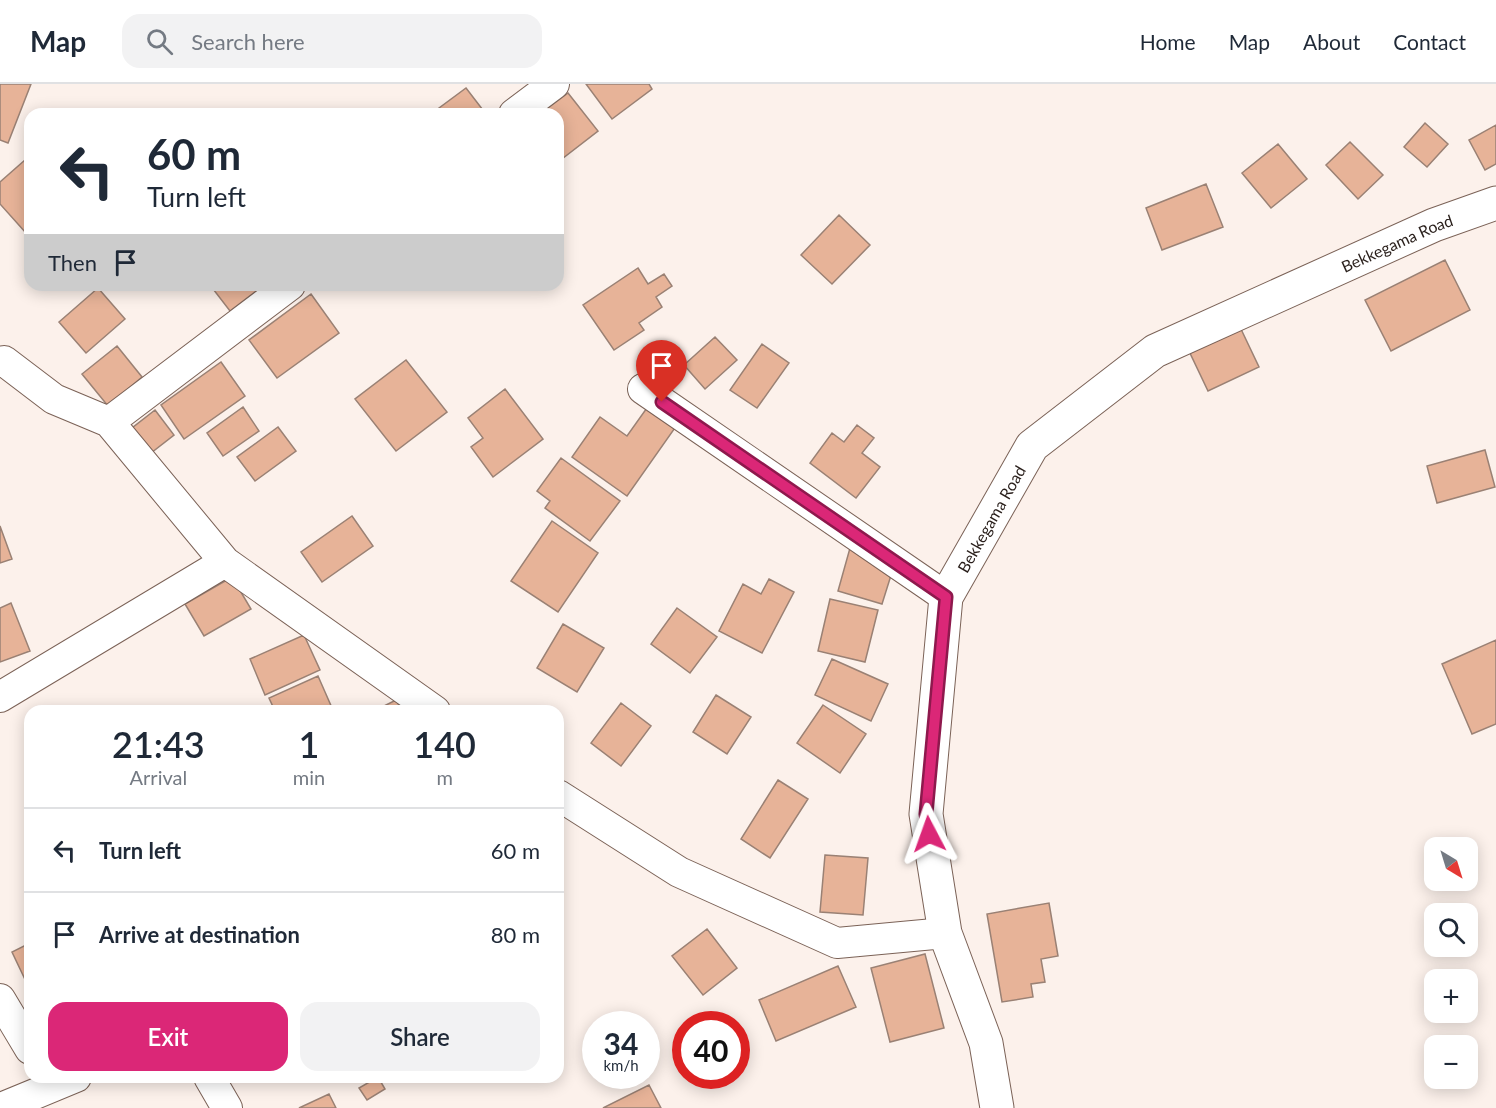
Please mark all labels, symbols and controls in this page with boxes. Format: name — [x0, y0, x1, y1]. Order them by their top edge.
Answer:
search box — [122, 14, 542, 68]
text: Map — [30, 24, 86, 58]
icon: search — [143, 25, 176, 58]
text: Search here — [191, 28, 305, 55]
text: Home — [1140, 29, 1196, 54]
text: Map — [1229, 29, 1270, 54]
text: About — [1303, 29, 1360, 54]
text: Contact — [1393, 29, 1466, 54]
text: 60 m — [147, 129, 241, 179]
icon: left — [48, 132, 126, 210]
text: Turn left — [147, 180, 246, 213]
street label: Bekkegama Road — [1338, 210, 1455, 275]
icon: arrive — [109, 246, 142, 279]
text: Then — [48, 249, 97, 276]
pin — [636, 340, 687, 402]
icon: arrive — [645, 349, 678, 382]
street label: Bekkegama Road — [953, 462, 1029, 575]
text: 21:43 — [112, 722, 205, 766]
text: 1 — [299, 722, 319, 766]
text: 140 — [413, 722, 476, 766]
text: Arrival — [130, 765, 187, 789]
text: min — [293, 765, 325, 789]
text: m — [436, 765, 453, 789]
position arrow — [897, 802, 961, 866]
icon: left — [48, 834, 81, 867]
text: Turn left — [99, 837, 181, 864]
text: 60 m — [491, 837, 540, 864]
north arrow — [1424, 837, 1478, 891]
map controls — [1424, 837, 1478, 1089]
button: search — [1424, 903, 1478, 957]
icon: arrive — [48, 918, 81, 951]
text: Arrive at destination — [99, 921, 300, 948]
text: 80 m — [491, 921, 540, 948]
button: + — [1424, 969, 1478, 1023]
button: Exit — [48, 1002, 288, 1071]
button: Share — [300, 1002, 540, 1071]
speed limit sign: 40 — [672, 1011, 750, 1089]
text: 34 — [604, 1025, 638, 1061]
button: − — [1424, 1035, 1478, 1089]
text: km/h — [603, 1056, 639, 1074]

